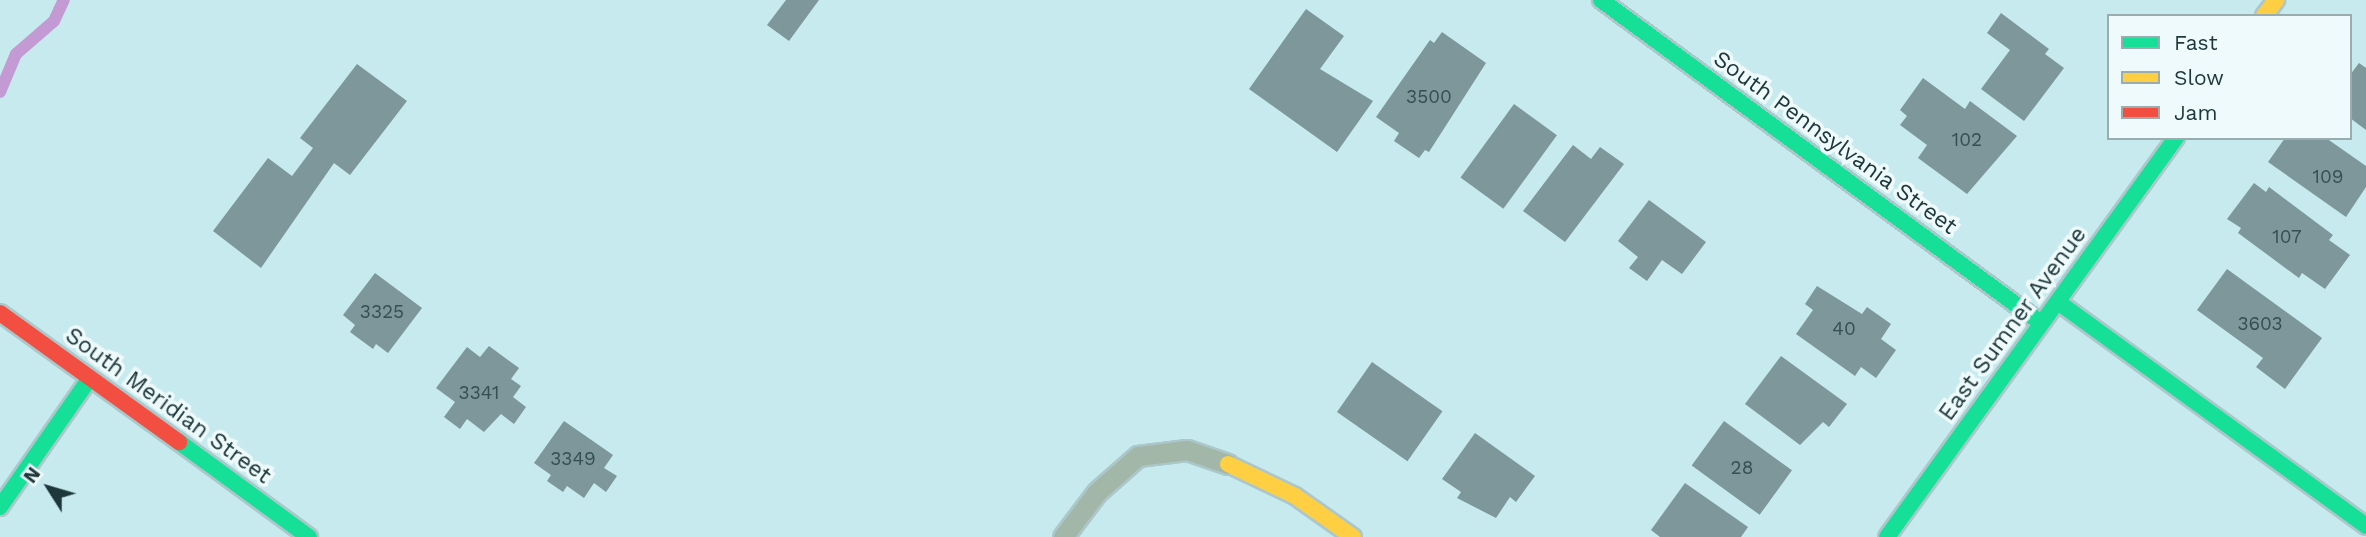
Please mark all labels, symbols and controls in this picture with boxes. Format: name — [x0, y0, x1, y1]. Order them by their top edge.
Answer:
legend — [2107, 14, 2352, 140]
text: Fast — [2174, 30, 2218, 55]
street label: South Pennsylvania Street — [1708, 45, 1962, 241]
text: Slow — [2174, 65, 2224, 90]
house number: 3500 — [1406, 86, 1452, 108]
text: Jam — [2174, 100, 2217, 125]
house number: 102 — [1952, 129, 1982, 151]
house number: 109 — [2313, 166, 2343, 188]
street label: East Sumner Avenue — [1933, 221, 2093, 427]
house number: 107 — [2272, 226, 2302, 248]
house number: 3325 — [360, 301, 404, 323]
house number: 3603 — [2237, 313, 2283, 335]
house number: 40 — [1832, 318, 1856, 340]
street label: South Meridian Street — [60, 322, 276, 490]
house number: 3341 — [459, 382, 499, 404]
house number: 3349 — [550, 448, 596, 470]
north arrow — [14, 453, 84, 523]
house number: 28 — [1731, 457, 1753, 479]
text: N — [18, 463, 45, 488]

